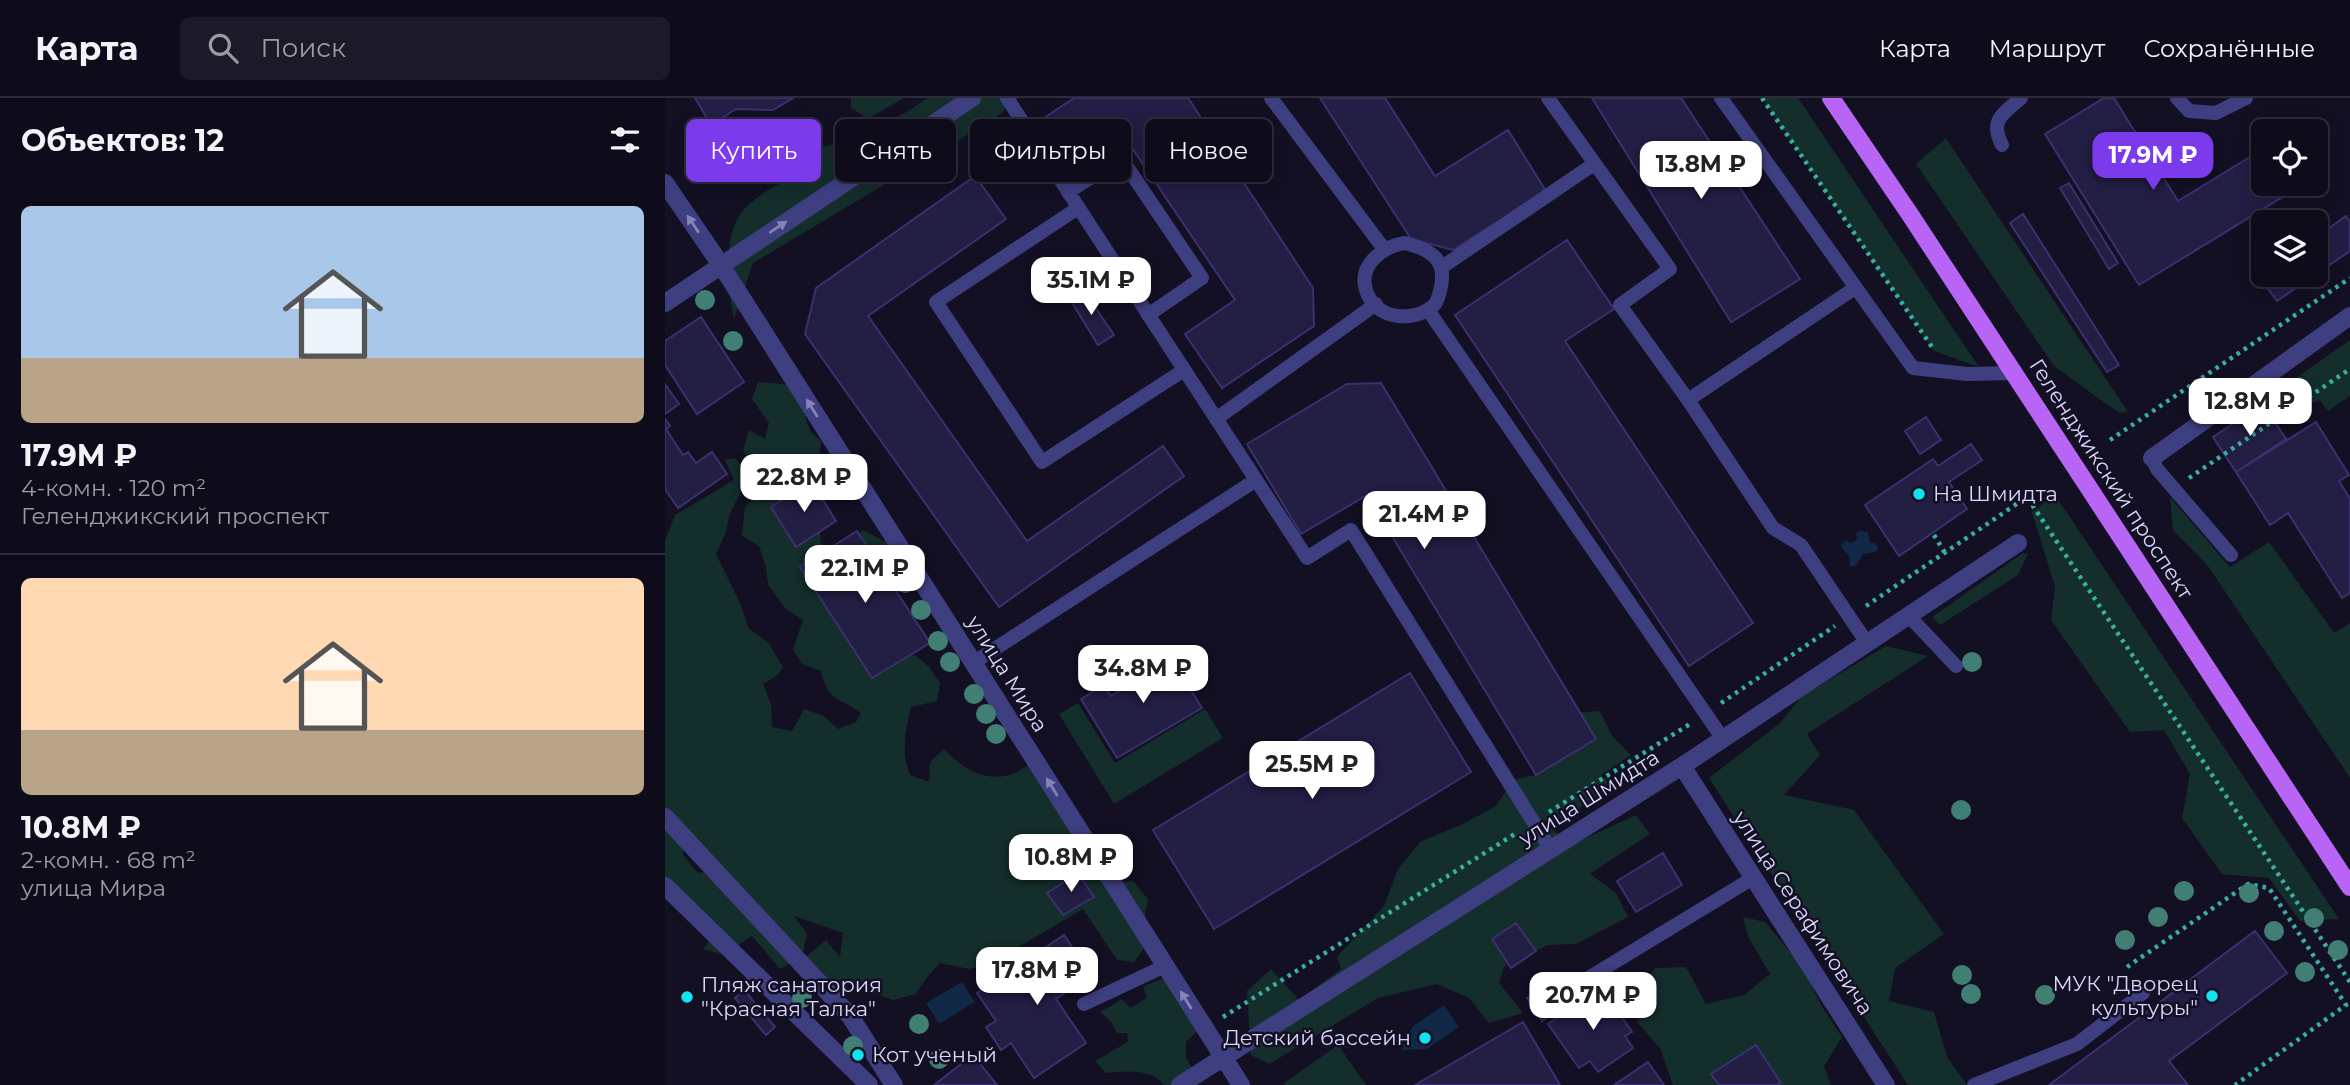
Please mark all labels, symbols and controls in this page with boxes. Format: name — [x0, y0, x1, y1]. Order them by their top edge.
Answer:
search box — [180, 17, 670, 80]
text: Карта — [35, 28, 138, 68]
icon: search — [204, 29, 242, 67]
text: Поиск — [260, 32, 346, 64]
text: Карта — [1879, 34, 1951, 63]
text: Маршрут — [1989, 34, 2105, 63]
text: Сохранённые — [2143, 34, 2315, 63]
chip: Купить — [686, 119, 821, 182]
chip: Снять — [835, 119, 956, 182]
chip: Фильтры — [970, 119, 1131, 182]
chip: Новое — [1145, 119, 1272, 182]
map controls — [2251, 119, 2328, 287]
button: locate — [2251, 119, 2328, 196]
icon: filters — [606, 121, 644, 159]
text: Объектов: 12 — [21, 122, 224, 159]
pin: 17.9M ₽ — [2088, 132, 2218, 192]
pin: 13.8M ₽ — [1636, 141, 1766, 201]
text: 17.9M ₽ — [2108, 141, 2198, 169]
text: 13.8M ₽ — [1656, 150, 1746, 178]
button: layers — [2251, 210, 2328, 287]
one-way arrow — [686, 215, 700, 233]
one-way arrow — [768, 221, 787, 234]
icon: home — [270, 251, 396, 377]
pin: 35.1M ₽ — [1026, 258, 1156, 317]
text: 35.1M ₽ — [1047, 266, 1135, 294]
street label: Геленджикский проспект — [2024, 354, 2199, 603]
pin: 12.8M ₽ — [2185, 378, 2315, 438]
text: 12.8M ₽ — [2205, 387, 2295, 415]
one-way arrow — [805, 399, 818, 418]
text: 17.9M ₽ — [21, 437, 137, 474]
pin: 22.8M ₽ — [739, 454, 869, 514]
text: 22.8M ₽ — [756, 463, 852, 491]
text: 4-комн. · 120 m² — [21, 474, 206, 502]
place label: На Шмидта — [1933, 481, 2058, 506]
marker: На Шмидта — [1911, 486, 1927, 502]
pin: 21.4M ₽ — [1359, 491, 1489, 551]
text: 21.4M ₽ — [1379, 500, 1469, 528]
text: Геленджикский проспект — [21, 502, 329, 530]
pin: 22.1M ₽ — [800, 546, 930, 605]
text: 22.1M ₽ — [821, 554, 909, 582]
street label: улица Мира — [961, 610, 1053, 736]
icon: home — [270, 623, 396, 749]
pin: 34.8M ₽ — [1078, 646, 1208, 705]
text: 34.8M ₽ — [1094, 654, 1192, 682]
pin: 25.5M ₽ — [1247, 742, 1377, 801]
street label: улица Шмидта — [1513, 744, 1664, 851]
text: 25.5M ₽ — [1265, 750, 1359, 778]
one-way arrow — [1045, 777, 1058, 796]
street label: улица Серафимовича — [1728, 805, 1879, 1019]
text: 10.8M ₽ — [21, 809, 141, 846]
pin: 10.8M ₽ — [1006, 834, 1136, 894]
text: 10.8M ₽ — [1025, 843, 1117, 871]
text: 2-комн. · 68 m² — [21, 846, 196, 874]
text: улица Мира — [21, 874, 166, 902]
pin: 17.8M ₽ — [972, 948, 1102, 1007]
text: 17.8M ₽ — [992, 956, 1082, 984]
place label: МУК "Дворец культуры" — [2052, 971, 2198, 1020]
place label: Пляж санатория "Красная Талка" — [701, 972, 882, 1021]
pin: 20.7M ₽ — [1528, 972, 1658, 1032]
text: 20.7M ₽ — [1545, 981, 1641, 1009]
marker: МУК "Дворец культуры" — [2204, 988, 2220, 1004]
marker: Пляж санатория "Красная Талка" — [679, 989, 695, 1005]
one-way arrow — [1180, 990, 1193, 1009]
place label: Детский бассейн — [1223, 1025, 1411, 1050]
marker: Детский бассейн — [1417, 1030, 1433, 1046]
place label: Кот ученый — [872, 1042, 997, 1067]
marker: Кот ученый — [850, 1047, 866, 1063]

